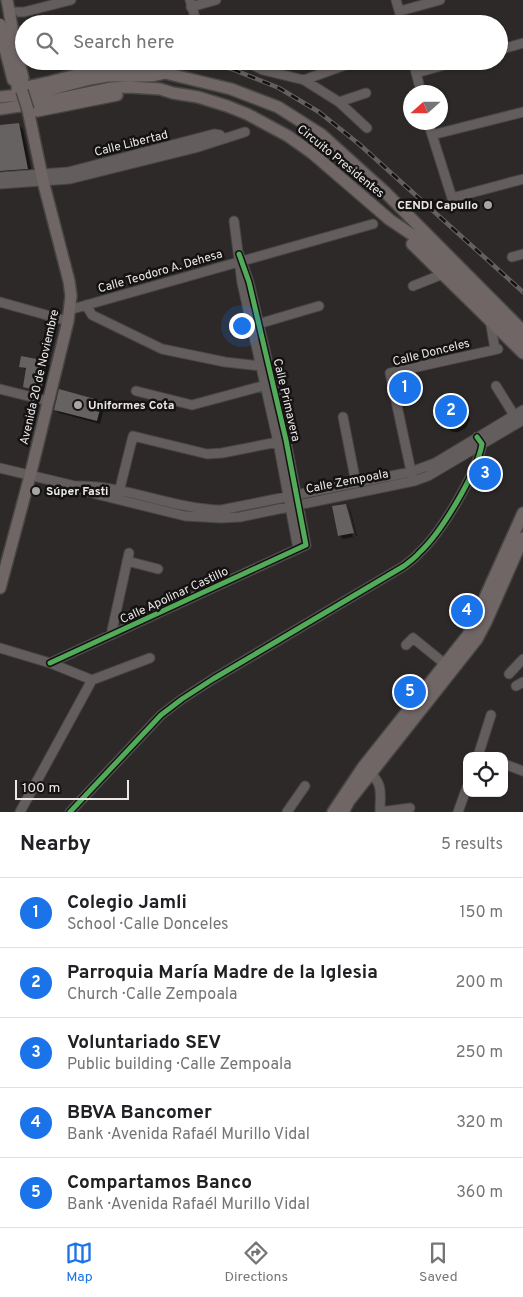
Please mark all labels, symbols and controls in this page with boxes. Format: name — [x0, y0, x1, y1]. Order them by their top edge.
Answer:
search box — [15, 15, 508, 70]
icon: search — [33, 29, 61, 57]
text: Search here — [73, 31, 175, 55]
north arrow — [403, 85, 448, 130]
street label: Circuito Presidentes — [293, 122, 387, 202]
street label: Calle Libertad — [93, 127, 170, 161]
place label: CENDI Capullo — [397, 198, 478, 214]
marker: CENDI Capullo — [482, 199, 494, 211]
street label: Calle Teodoro A. Dehesa — [96, 247, 224, 297]
street label: Avenida 20 de Noviembre — [17, 308, 63, 446]
your location — [229, 313, 255, 339]
street label: Calle Donceles — [391, 336, 471, 370]
street label: Calle Primavera — [269, 357, 303, 443]
pin: 1 — [389, 369, 421, 407]
pin: 2 — [435, 392, 467, 430]
place label: Uniformes Cota — [88, 398, 174, 414]
marker: Uniformes Cota — [72, 399, 84, 411]
pin: 3 — [469, 455, 501, 493]
street label: Calle Zempoala — [305, 466, 390, 498]
place label: Súper Fasti — [46, 484, 108, 500]
marker: Súper Fasti — [30, 485, 42, 497]
street label: Calle Apolinar Castillo — [118, 564, 231, 628]
pin: 4 — [451, 592, 483, 630]
pin: 5 — [394, 673, 426, 711]
map controls — [463, 752, 508, 797]
button: locate — [463, 752, 508, 797]
scale bar — [15, 777, 129, 800]
text: 100 m — [22, 780, 60, 797]
text: Nearby — [20, 831, 91, 858]
text: 5 results — [441, 835, 503, 855]
text: Colegio Jamli — [67, 891, 187, 915]
text: 1 — [33, 903, 39, 923]
text: 150 m — [460, 903, 503, 923]
text: School · Calle Donceles — [67, 915, 229, 935]
text: Parroquia María Madre de la Iglesia — [67, 961, 378, 985]
text: 2 — [31, 973, 41, 993]
text: 200 m — [455, 973, 503, 993]
text: Church · Calle Zempoala — [67, 985, 237, 1005]
text: Voluntariado SEV — [67, 1031, 221, 1055]
text: 3 — [31, 1043, 41, 1063]
text: 250 m — [456, 1043, 503, 1063]
text: Public building · Calle Zempoala — [67, 1055, 292, 1075]
text: BBVA Bancomer — [67, 1101, 212, 1125]
text: 4 — [31, 1113, 41, 1133]
text: 320 m — [456, 1113, 503, 1133]
text: Bank · Avenida Rafaél Murillo Vidal — [67, 1125, 310, 1145]
text: Compartamos Banco — [67, 1171, 252, 1195]
text: 5 — [31, 1183, 41, 1203]
text: 360 m — [456, 1183, 503, 1203]
text: Bank · Avenida Rafaél Murillo Vidal — [67, 1195, 310, 1215]
tab: Map — [65, 1239, 93, 1286]
tab: Directions — [224, 1239, 288, 1286]
tab: Saved — [419, 1239, 458, 1286]

